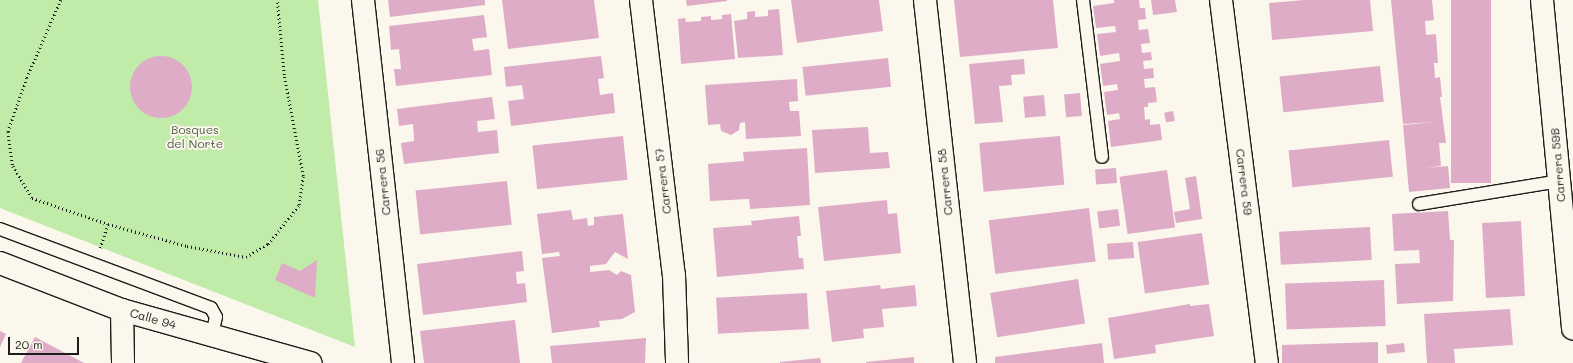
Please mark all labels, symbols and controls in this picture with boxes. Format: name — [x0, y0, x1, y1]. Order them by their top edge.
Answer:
park label: Bosques del Norte — [167, 123, 223, 151]
street label: Carrera 59B — [1548, 127, 1568, 203]
street label: Carrera 57 — [652, 147, 674, 215]
street label: Carrera 56 — [372, 148, 394, 216]
street label: Carrera 58 — [934, 148, 956, 216]
street label: Carrera 59 — [1233, 148, 1255, 216]
street label: Calle 94 — [128, 306, 178, 332]
scale bar — [10, 329, 81, 355]
text: 20 m — [15, 336, 43, 352]

